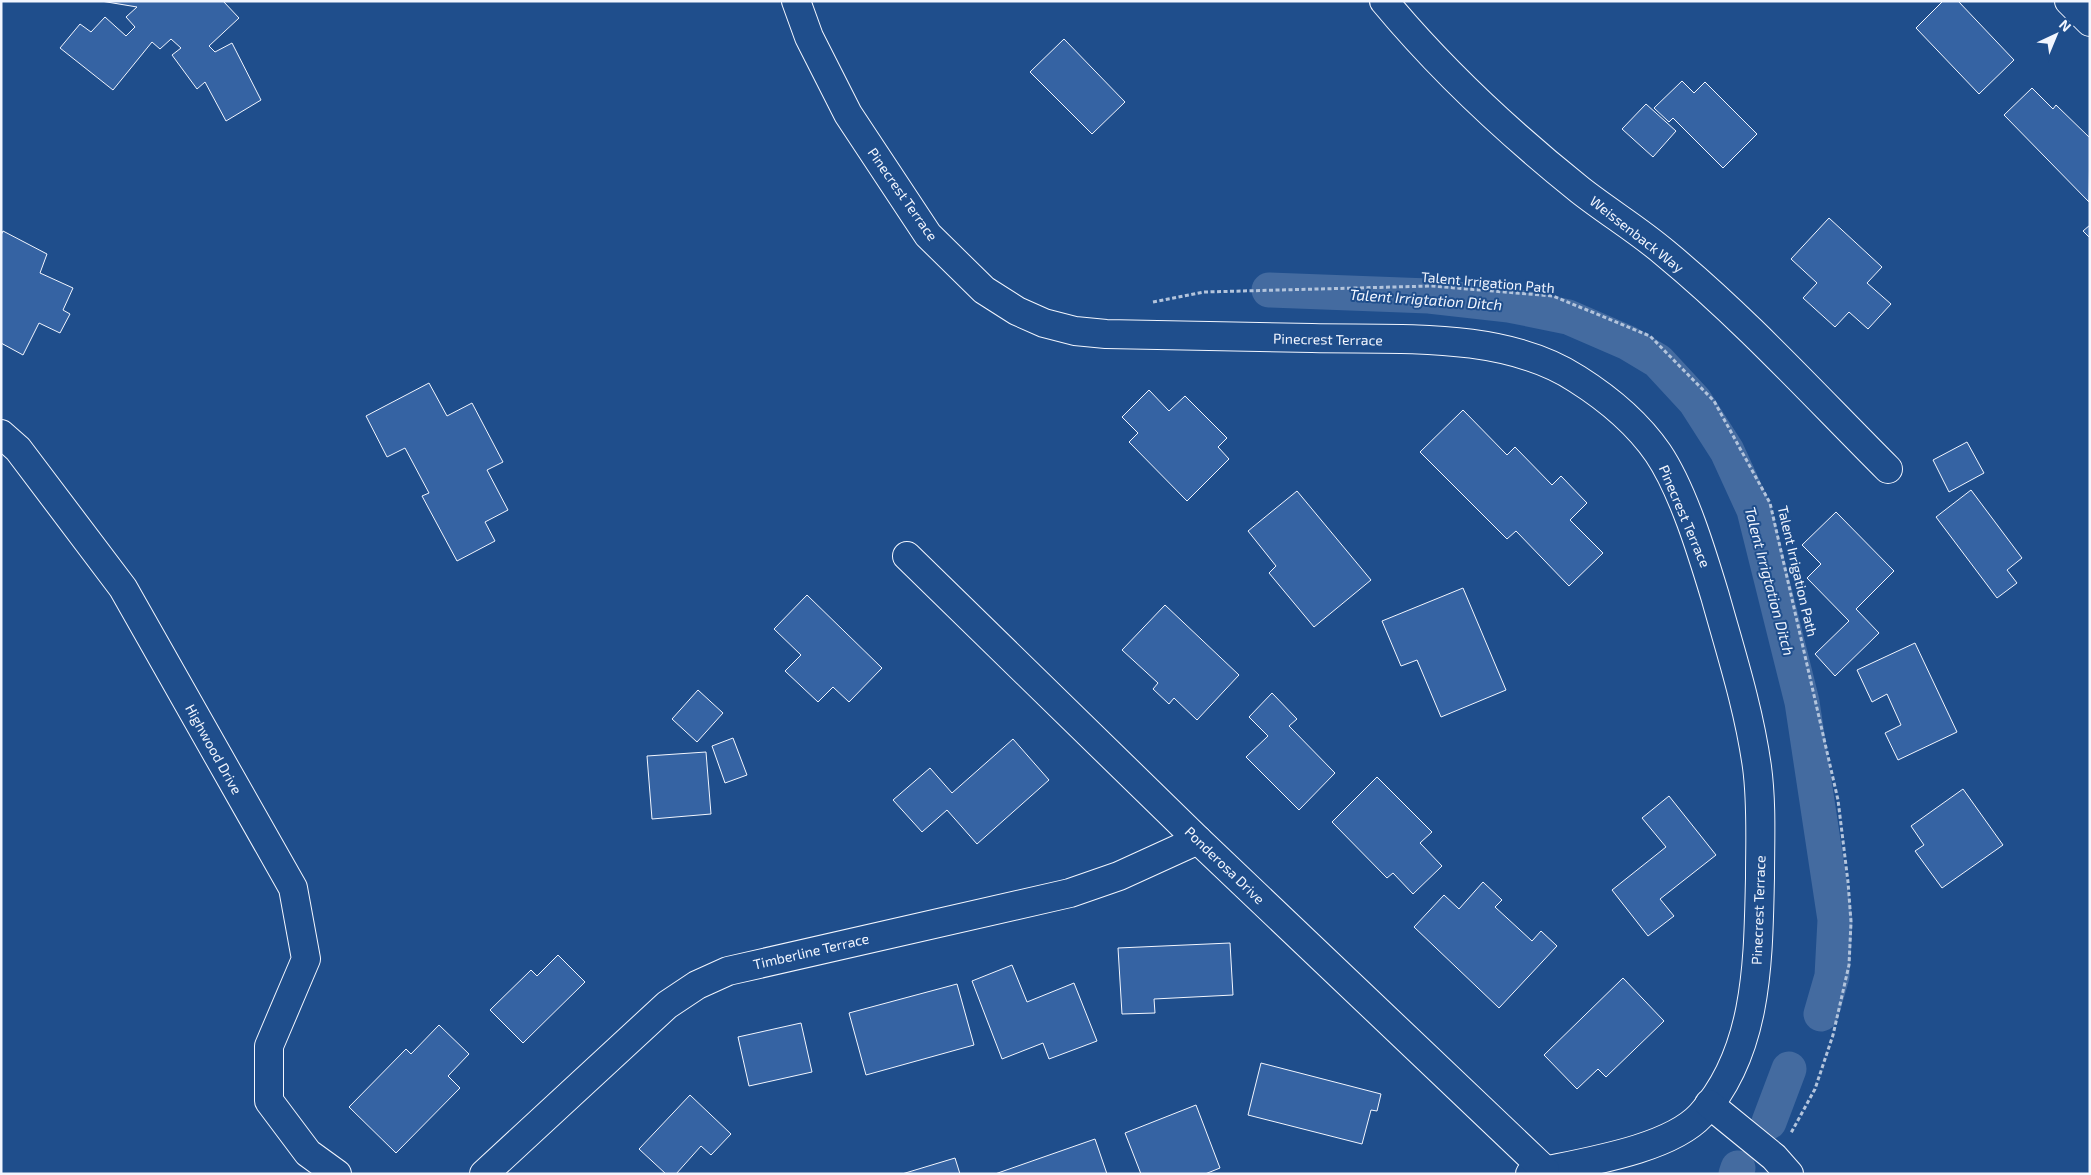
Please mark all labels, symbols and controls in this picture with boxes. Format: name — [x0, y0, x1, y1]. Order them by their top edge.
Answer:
north arrow — [2031, 10, 2081, 60]
text: N — [2056, 16, 2075, 35]
street label: Pinecrest Terrace — [865, 144, 941, 244]
street label: Weissenback Way — [1587, 192, 1688, 276]
street label: Talent Irrigation Path — [1421, 268, 1555, 296]
water label: Talent Irrigtation Ditch — [1349, 285, 1503, 313]
street label: Pinecrest Terrace — [1273, 330, 1383, 348]
street label: Pinecrest Terrace — [1656, 462, 1714, 570]
street label: Talent Irrigation Path — [1775, 504, 1821, 638]
water label: Talent Irrigtation Ditch — [1741, 505, 1799, 657]
street label: Highwood Drive — [182, 701, 246, 797]
street label: Ponderosa Drive — [1182, 823, 1268, 907]
street label: Pinecrest Terrace — [1748, 855, 1768, 965]
street label: Timberline Terrace — [751, 929, 871, 973]

